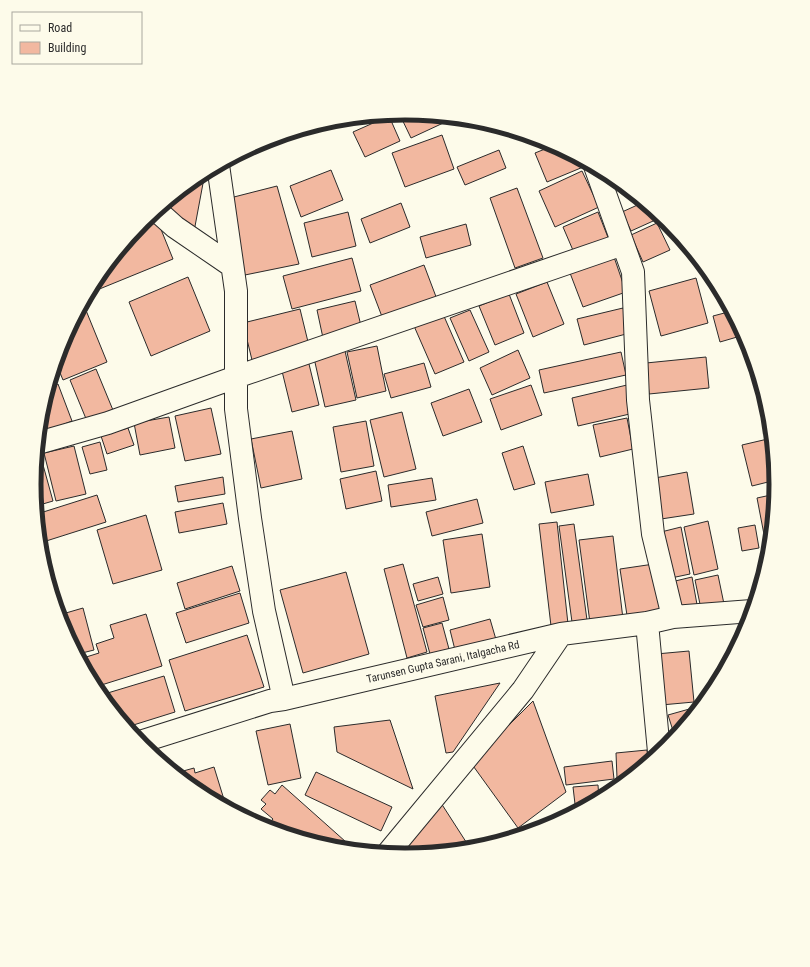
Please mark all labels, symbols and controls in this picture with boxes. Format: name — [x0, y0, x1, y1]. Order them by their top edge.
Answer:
legend — [12, 12, 142, 64]
text: Road — [48, 21, 72, 35]
text: Building — [48, 41, 86, 55]
street label: Tarunsen Gupta Sarani, Italgacha Rd — [365, 638, 521, 686]

